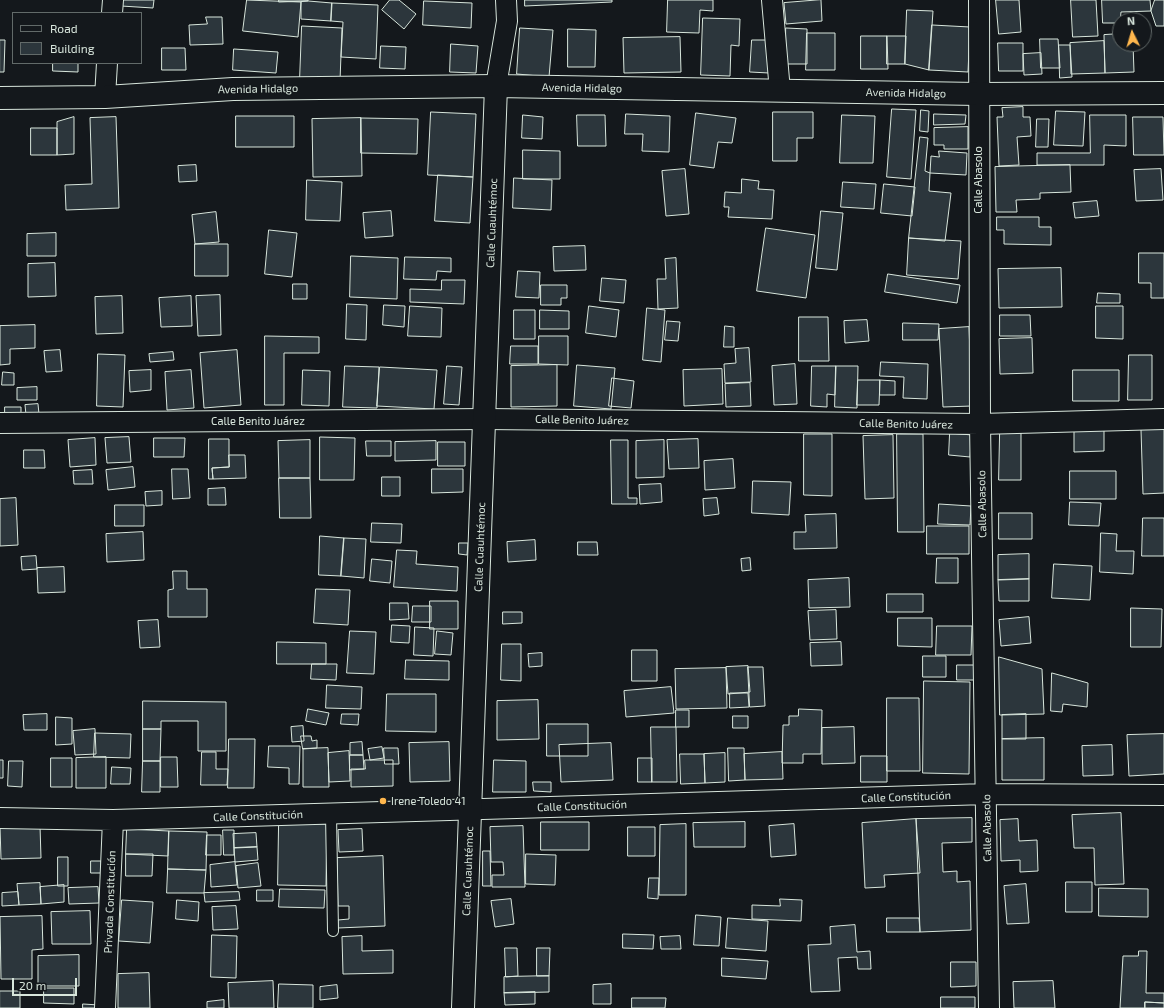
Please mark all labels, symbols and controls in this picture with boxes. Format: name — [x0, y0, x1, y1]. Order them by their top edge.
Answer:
legend — [12, 12, 142, 64]
north arrow — [1112, 12, 1152, 52]
text: N — [1126, 14, 1136, 27]
text: Road — [50, 21, 78, 35]
text: Building — [50, 41, 94, 55]
street label: Avenida Hidalgo — [542, 81, 622, 95]
street label: Avenida Hidalgo — [218, 82, 298, 96]
street label: Avenida Hidalgo — [866, 86, 946, 100]
street label: Calle Abasolo — [971, 146, 985, 214]
street label: Calle Cuauhtémoc — [484, 178, 500, 268]
street label: Calle Benito Juárez — [535, 413, 629, 427]
street label: Calle Benito Juárez — [211, 414, 305, 428]
street label: Calle Benito Juárez — [859, 417, 953, 431]
street label: Calle Abasolo — [975, 470, 989, 538]
street label: Calle Cuauhtémoc — [472, 502, 488, 592]
street label: Calle Constitución — [861, 789, 951, 805]
place label: Irene Toledo 41 — [391, 794, 466, 808]
street label: Calle Abasolo — [980, 794, 994, 862]
marker: Irene Toledo 41 — [378, 796, 388, 806]
street label: Calle Constitución — [537, 798, 627, 814]
street label: Calle Constitución — [213, 808, 303, 824]
street label: Calle Cuauhtémoc — [460, 826, 476, 916]
street label: Privada Constitución — [102, 850, 118, 954]
scale bar — [14, 970, 79, 996]
text: 20 m — [19, 978, 46, 992]

